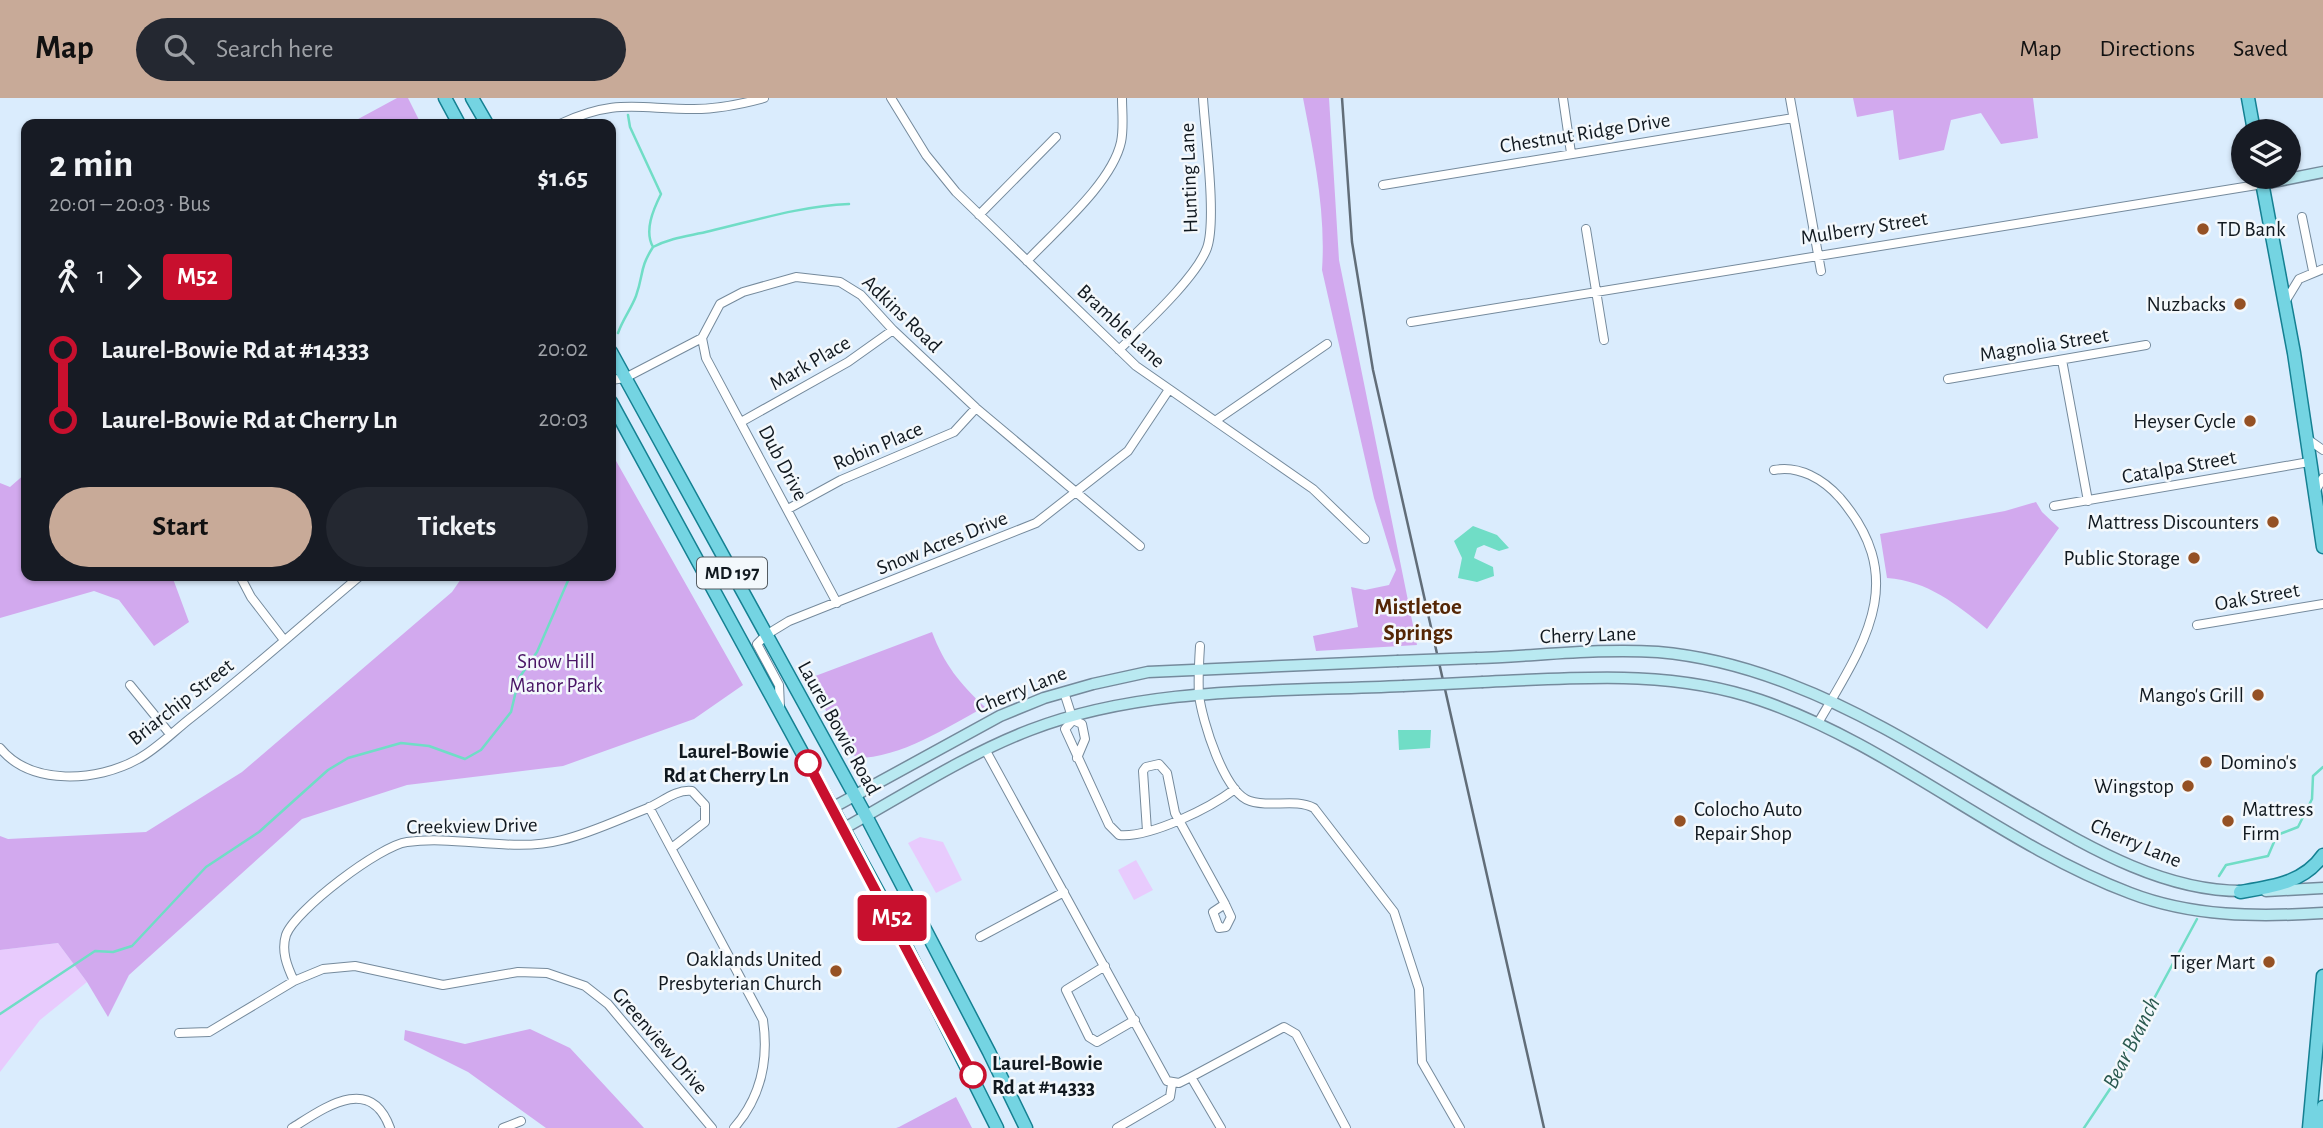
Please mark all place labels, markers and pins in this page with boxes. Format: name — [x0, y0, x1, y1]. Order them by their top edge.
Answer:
place label: TD Bank — [2217, 219, 2286, 240]
marker: TD Bank — [2195, 221, 2211, 237]
place label: Nuzbacks — [2147, 294, 2226, 315]
marker: Nuzbacks — [2232, 296, 2248, 312]
place label: Heyser Cycle — [2133, 411, 2236, 432]
marker: Heyser Cycle — [2242, 413, 2258, 429]
place label: Mattress Discounters — [2087, 512, 2259, 533]
marker: Mattress Discounters — [2265, 514, 2281, 530]
place label: Public Storage — [2063, 548, 2180, 569]
marker: Public Storage — [2186, 550, 2202, 566]
place label: Mango's Grill — [2139, 685, 2244, 706]
marker: Mango's Grill — [2250, 687, 2266, 703]
place label: Laurel-Bowie Rd at Cherry Ln — [663, 741, 789, 786]
marker: Laurel-Bowie Rd at Cherry Ln — [795, 750, 821, 776]
place label: Domino's — [2220, 752, 2297, 773]
marker: Domino's — [2198, 754, 2214, 770]
place label: Wingstop — [2094, 776, 2174, 797]
marker: Wingstop — [2180, 778, 2196, 794]
place label: Colocho Auto Repair Shop — [1694, 799, 1802, 844]
place label: Mattress Firm — [2242, 799, 2313, 844]
marker: Colocho Auto Repair Shop — [1672, 813, 1688, 829]
marker: Mattress Firm — [2220, 813, 2236, 829]
place label: Oaklands United Presbyterian Church — [658, 949, 822, 994]
place label: Tiger Mart — [2170, 952, 2255, 973]
marker: Tiger Mart — [2261, 954, 2277, 970]
marker: Oaklands United Presbyterian Church — [828, 963, 844, 979]
place label: Laurel-Bowie Rd at #14333 — [992, 1053, 1103, 1098]
marker: Laurel-Bowie Rd at #14333 — [960, 1062, 986, 1088]

